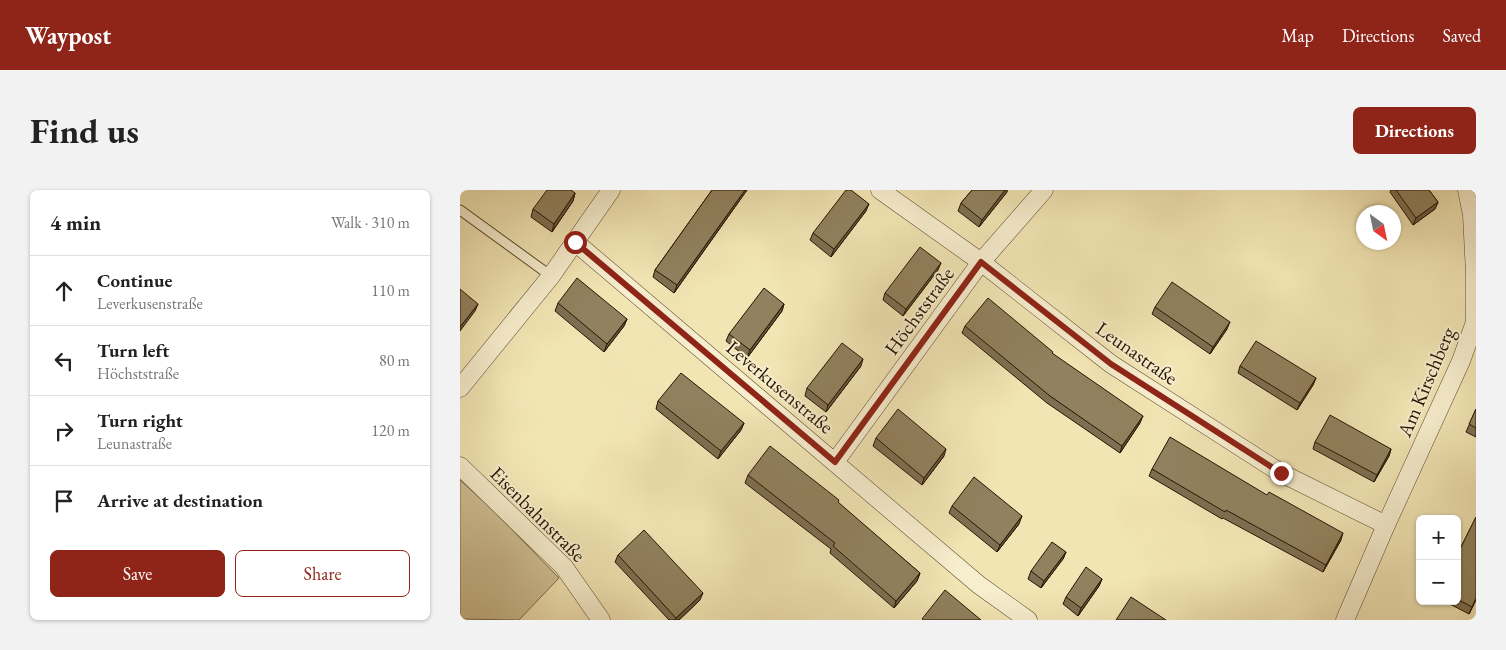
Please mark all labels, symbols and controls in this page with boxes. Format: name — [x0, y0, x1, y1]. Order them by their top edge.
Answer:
text: Waypost — [25, 20, 111, 51]
text: Map — [1282, 24, 1314, 47]
text: Directions — [1342, 24, 1414, 47]
text: Saved — [1442, 24, 1481, 47]
button: Directions — [1353, 107, 1476, 154]
text: Find us — [30, 108, 139, 153]
north arrow — [1356, 205, 1401, 250]
text: 4 min — [50, 209, 101, 236]
text: Walk · 310 m — [331, 212, 410, 233]
route start — [564, 231, 587, 254]
street label: Höchststraße — [878, 262, 960, 360]
text: Continue — [97, 268, 172, 293]
icon: ahead — [50, 277, 78, 305]
text: 110 m — [371, 280, 410, 301]
text: Leverkusenstraße — [97, 293, 203, 314]
street label: Leunastraße — [1091, 315, 1183, 391]
street label: Am Kirschberg — [1391, 323, 1461, 442]
street label: Leverkusenstraße — [721, 335, 839, 440]
text: Turn left — [97, 338, 169, 363]
icon: left — [50, 347, 78, 375]
text: 80 m — [379, 350, 410, 371]
text: Höchststraße — [97, 363, 179, 384]
text: Turn right — [97, 408, 183, 433]
icon: right — [50, 417, 78, 445]
text: 120 m — [371, 420, 410, 441]
text: Leunastraße — [97, 433, 172, 454]
street label: Eisenbahnstraße — [485, 461, 592, 568]
route end — [1270, 462, 1293, 485]
icon: arrive — [50, 487, 78, 515]
text: Arrive at destination — [97, 488, 263, 513]
map controls — [1416, 515, 1461, 605]
button: + — [1416, 515, 1461, 560]
button: Save — [50, 550, 225, 597]
button: Share — [235, 550, 410, 597]
button: − — [1416, 560, 1461, 605]

